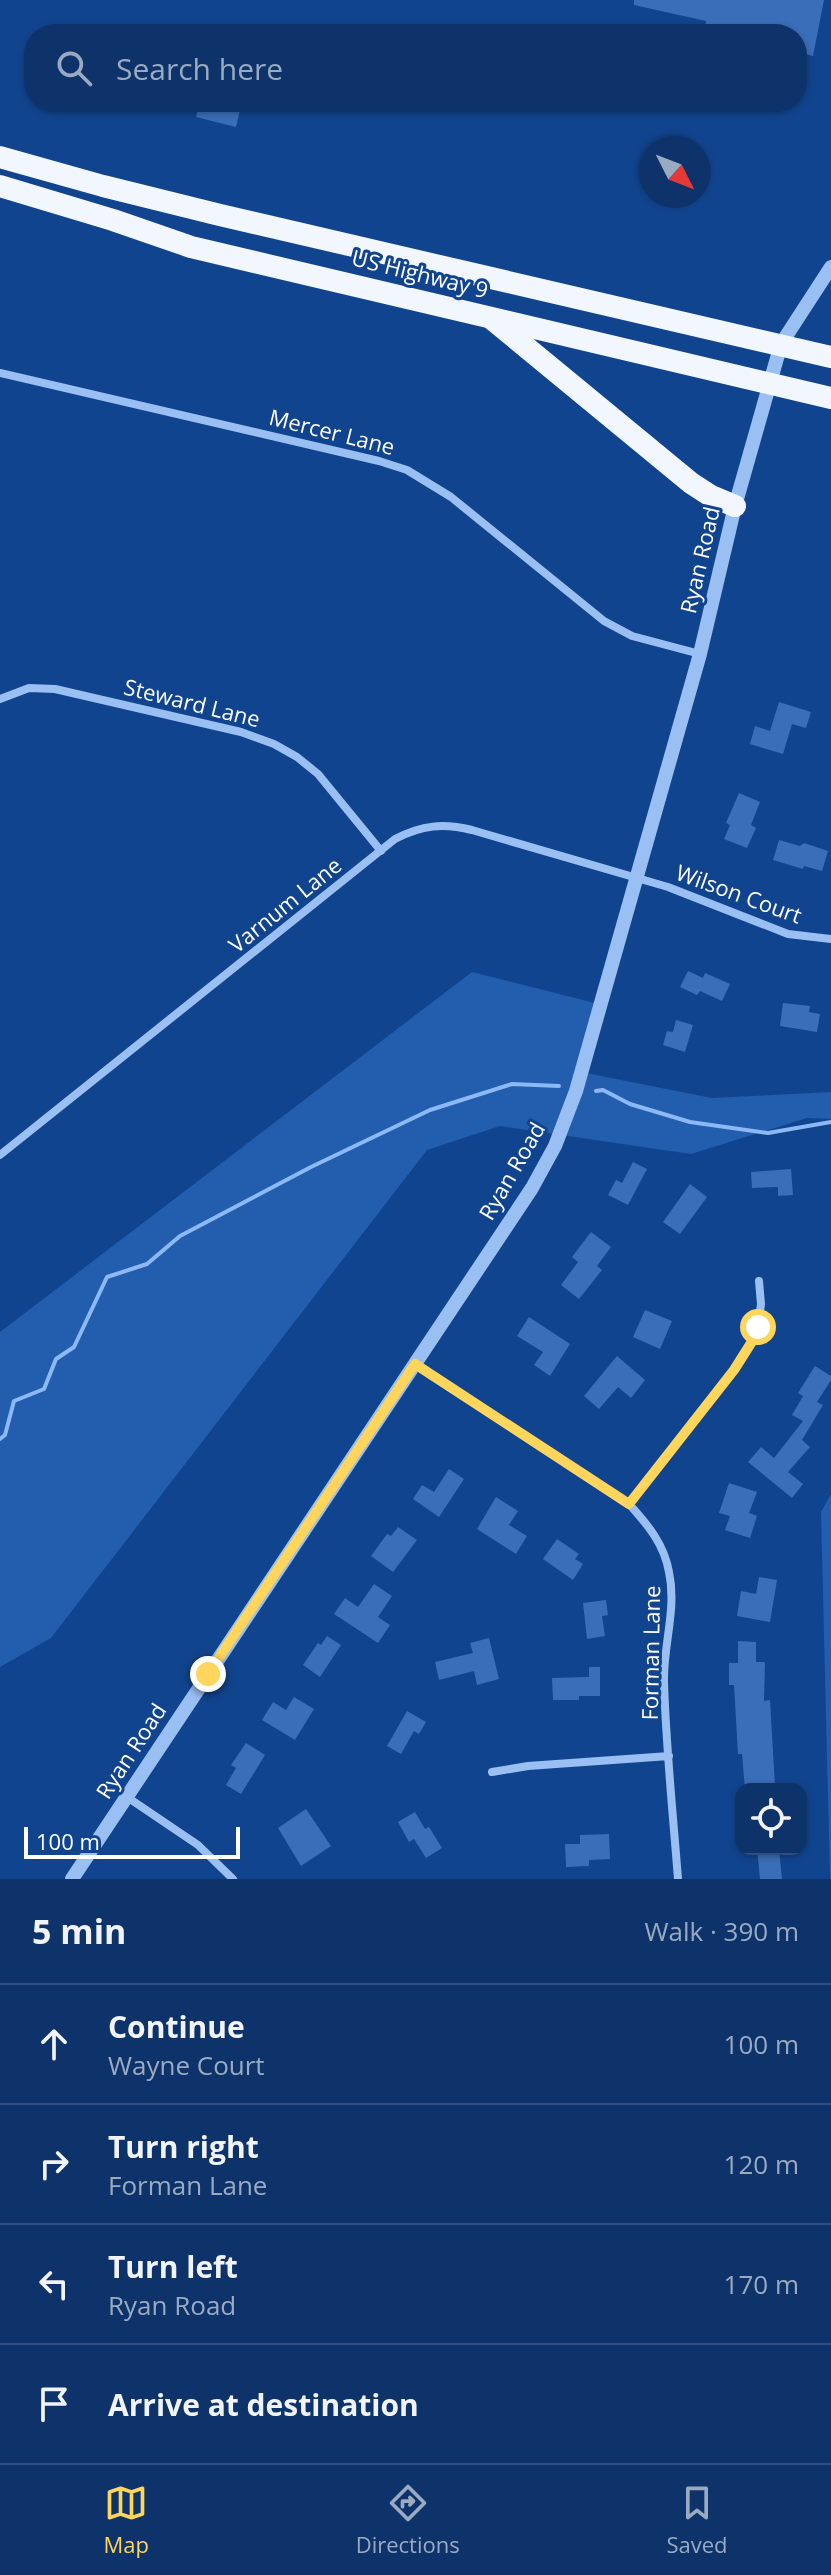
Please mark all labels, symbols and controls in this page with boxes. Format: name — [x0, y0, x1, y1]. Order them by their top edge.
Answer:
search box — [24, 24, 807, 112]
icon: search — [52, 46, 96, 90]
text: Search here — [116, 48, 283, 89]
north arrow — [639, 136, 711, 208]
street label: US Highway 9 — [349, 242, 492, 304]
street label: Mercer Lane — [266, 401, 398, 461]
street label: Ryan Road — [672, 504, 726, 616]
street label: Steward Lane — [121, 671, 263, 733]
street label: Varnum Lane — [222, 849, 347, 959]
street label: Wilson Court — [672, 856, 807, 930]
street label: Ryan Road — [471, 1116, 551, 1225]
route start — [740, 1309, 776, 1345]
street label: Forman Lane — [634, 1585, 666, 1721]
route end — [190, 1656, 226, 1692]
street label: Ryan Road — [88, 1697, 172, 1804]
map controls — [735, 1783, 807, 1855]
button: locate — [735, 1783, 807, 1855]
scale bar — [24, 1823, 240, 1859]
text: 100 m — [36, 1826, 100, 1856]
text: 5 min — [32, 1908, 126, 1954]
text: Walk · 390 m — [645, 1913, 799, 1949]
text: Continue — [108, 2006, 245, 2047]
icon: ahead — [32, 2022, 76, 2066]
text: 100 m — [724, 2026, 799, 2062]
text: Wayne Court — [108, 2047, 265, 2083]
text: Turn right — [108, 2126, 259, 2167]
icon: right — [32, 2142, 76, 2186]
text: 120 m — [724, 2146, 799, 2182]
text: Forman Lane — [108, 2167, 267, 2203]
text: Turn left — [108, 2246, 238, 2287]
icon: left — [32, 2262, 76, 2306]
text: 170 m — [724, 2266, 799, 2302]
text: Ryan Road — [108, 2287, 236, 2323]
icon: arrive — [32, 2382, 76, 2426]
text: Arrive at destination — [108, 2384, 419, 2425]
tab: Map — [103, 2481, 149, 2559]
tab: Directions — [356, 2481, 460, 2559]
tab: Saved — [666, 2481, 728, 2559]

